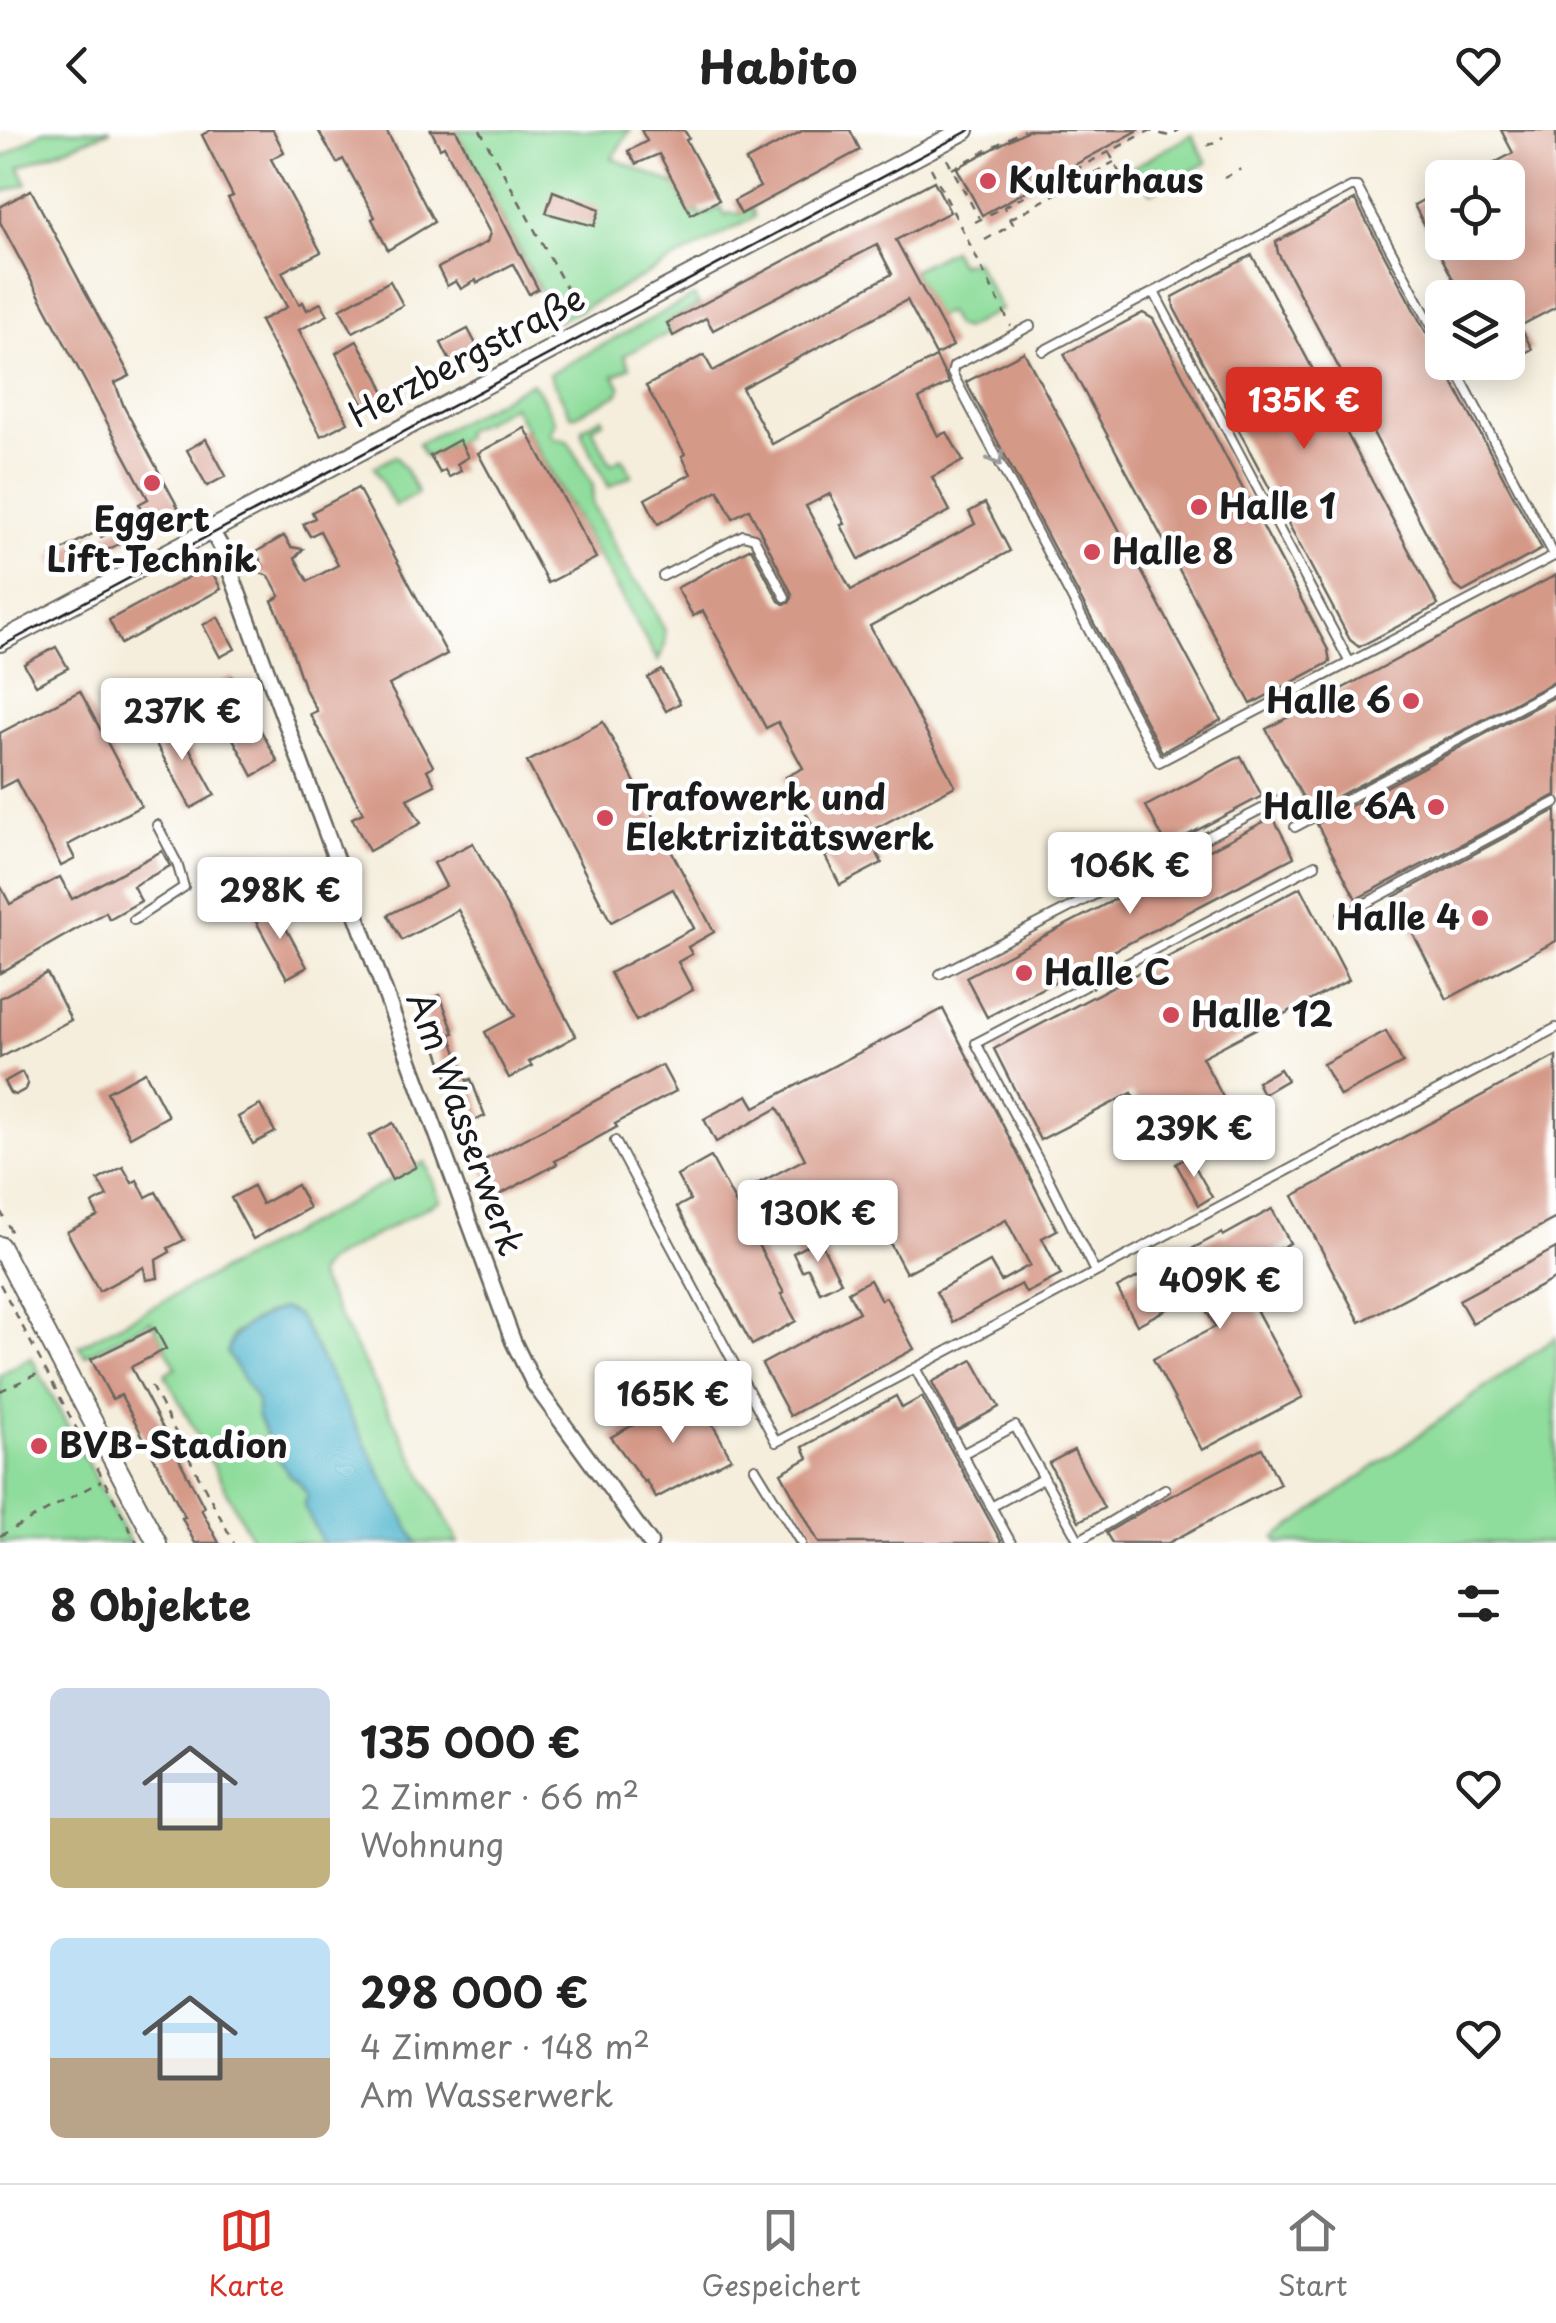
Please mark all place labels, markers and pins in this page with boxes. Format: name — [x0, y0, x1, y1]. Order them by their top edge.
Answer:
place label: Kulturhaus — [1008, 152, 1204, 205]
marker: Kulturhaus — [977, 170, 999, 192]
pin: 135K € — [1223, 367, 1385, 452]
marker: Eggert Lift-Technik — [141, 472, 163, 494]
place label: Halle 1 — [1219, 478, 1336, 531]
place label: Eggert Lift-Technik — [47, 491, 257, 584]
marker: Halle 1 — [1188, 496, 1210, 518]
place label: Halle 8 — [1112, 523, 1234, 576]
marker: Halle 8 — [1081, 541, 1103, 563]
place label: Halle 6 — [1266, 672, 1391, 725]
pin: 237K € — [101, 678, 263, 763]
marker: Halle 6 — [1400, 690, 1422, 712]
place label: Trafowerk und Elektrizitätswerk — [625, 769, 934, 862]
place label: Halle 6A — [1263, 778, 1416, 831]
marker: Halle 6A — [1425, 796, 1447, 818]
marker: Trafowerk und Elektrizitätswerk — [594, 807, 616, 829]
pin: 106K € — [1049, 832, 1211, 917]
pin: 298K € — [199, 857, 361, 942]
place label: Halle 4 — [1336, 889, 1460, 942]
marker: Halle 4 — [1469, 907, 1491, 929]
place label: Halle C — [1044, 944, 1170, 997]
marker: Halle C — [1013, 962, 1035, 984]
place label: Halle 12 — [1191, 986, 1333, 1039]
marker: Halle 12 — [1160, 1004, 1182, 1026]
pin: 239K € — [1113, 1095, 1275, 1180]
pin: 130K € — [737, 1180, 899, 1265]
pin: 409K € — [1139, 1247, 1301, 1332]
pin: 165K € — [592, 1361, 754, 1446]
place label: BVB-Stadion — [59, 1417, 288, 1470]
marker: BVB-Stadion — [28, 1435, 50, 1457]

